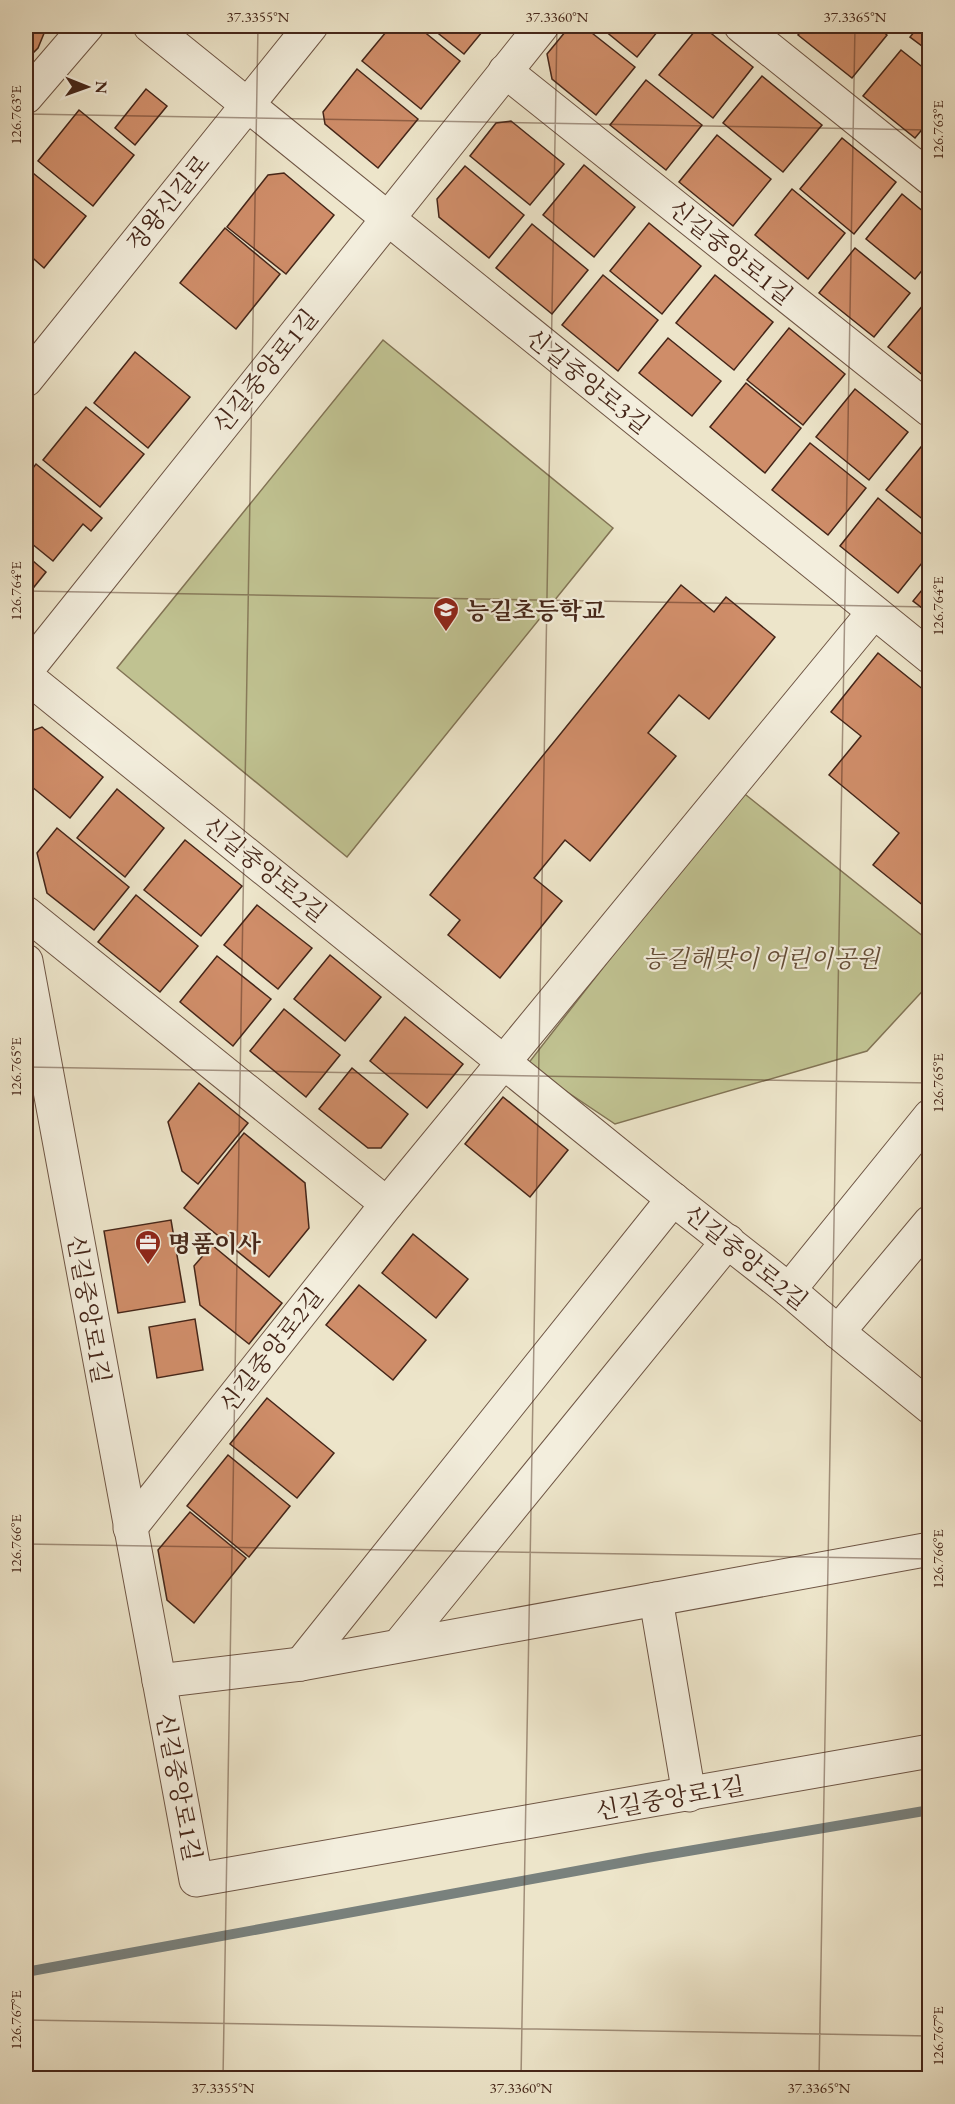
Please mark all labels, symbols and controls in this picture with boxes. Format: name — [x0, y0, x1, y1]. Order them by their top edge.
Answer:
text: 37.3355°N — [227, 7, 290, 26]
text: 37.3360°N — [526, 7, 589, 26]
text: 37.3365°N — [824, 7, 887, 26]
north arrow — [57, 57, 117, 117]
text: N — [91, 81, 112, 94]
text: 126.763°E — [6, 85, 25, 145]
text: 126.763°E — [928, 100, 947, 160]
street label: 정왕신길로 — [119, 148, 217, 258]
street label: 신길중앙로1길 — [663, 193, 799, 311]
street label: 신길중앙로1길 — [206, 303, 324, 439]
street label: 신길중앙로3길 — [520, 322, 656, 440]
text: 126.764°E — [6, 561, 25, 621]
text: 126.764°E — [928, 576, 947, 636]
school or university icon: 능길초등학교 — [431, 595, 461, 633]
place label: 능길초등학교 — [466, 595, 605, 626]
street label: 신길중앙로2길 — [197, 810, 333, 928]
park label: 능길해맞이 어린이공원 — [643, 943, 881, 974]
text: 126.765°E — [6, 1037, 25, 1097]
text: 126.765°E — [928, 1053, 947, 1113]
street label: 신길중앙로2길 — [678, 1198, 814, 1316]
office icon: 명품이사 — [133, 1228, 163, 1266]
place label: 명품이사 — [168, 1228, 262, 1259]
street label: 신길중앙로1길 — [61, 1232, 117, 1386]
street label: 신길중앙로2길 — [212, 1281, 330, 1419]
text: 126.766°E — [6, 1514, 25, 1574]
text: 126.766°E — [928, 1529, 947, 1589]
street label: 신길중앙로1길 — [149, 1710, 209, 1864]
street label: 신길중앙로1길 — [593, 1770, 747, 1826]
text: 126.767°E — [6, 1990, 25, 2050]
text: 126.767°E — [928, 2006, 947, 2066]
text: 37.3355°N — [192, 2078, 255, 2097]
text: 37.3360°N — [490, 2078, 553, 2097]
text: 37.3365°N — [788, 2078, 851, 2097]

